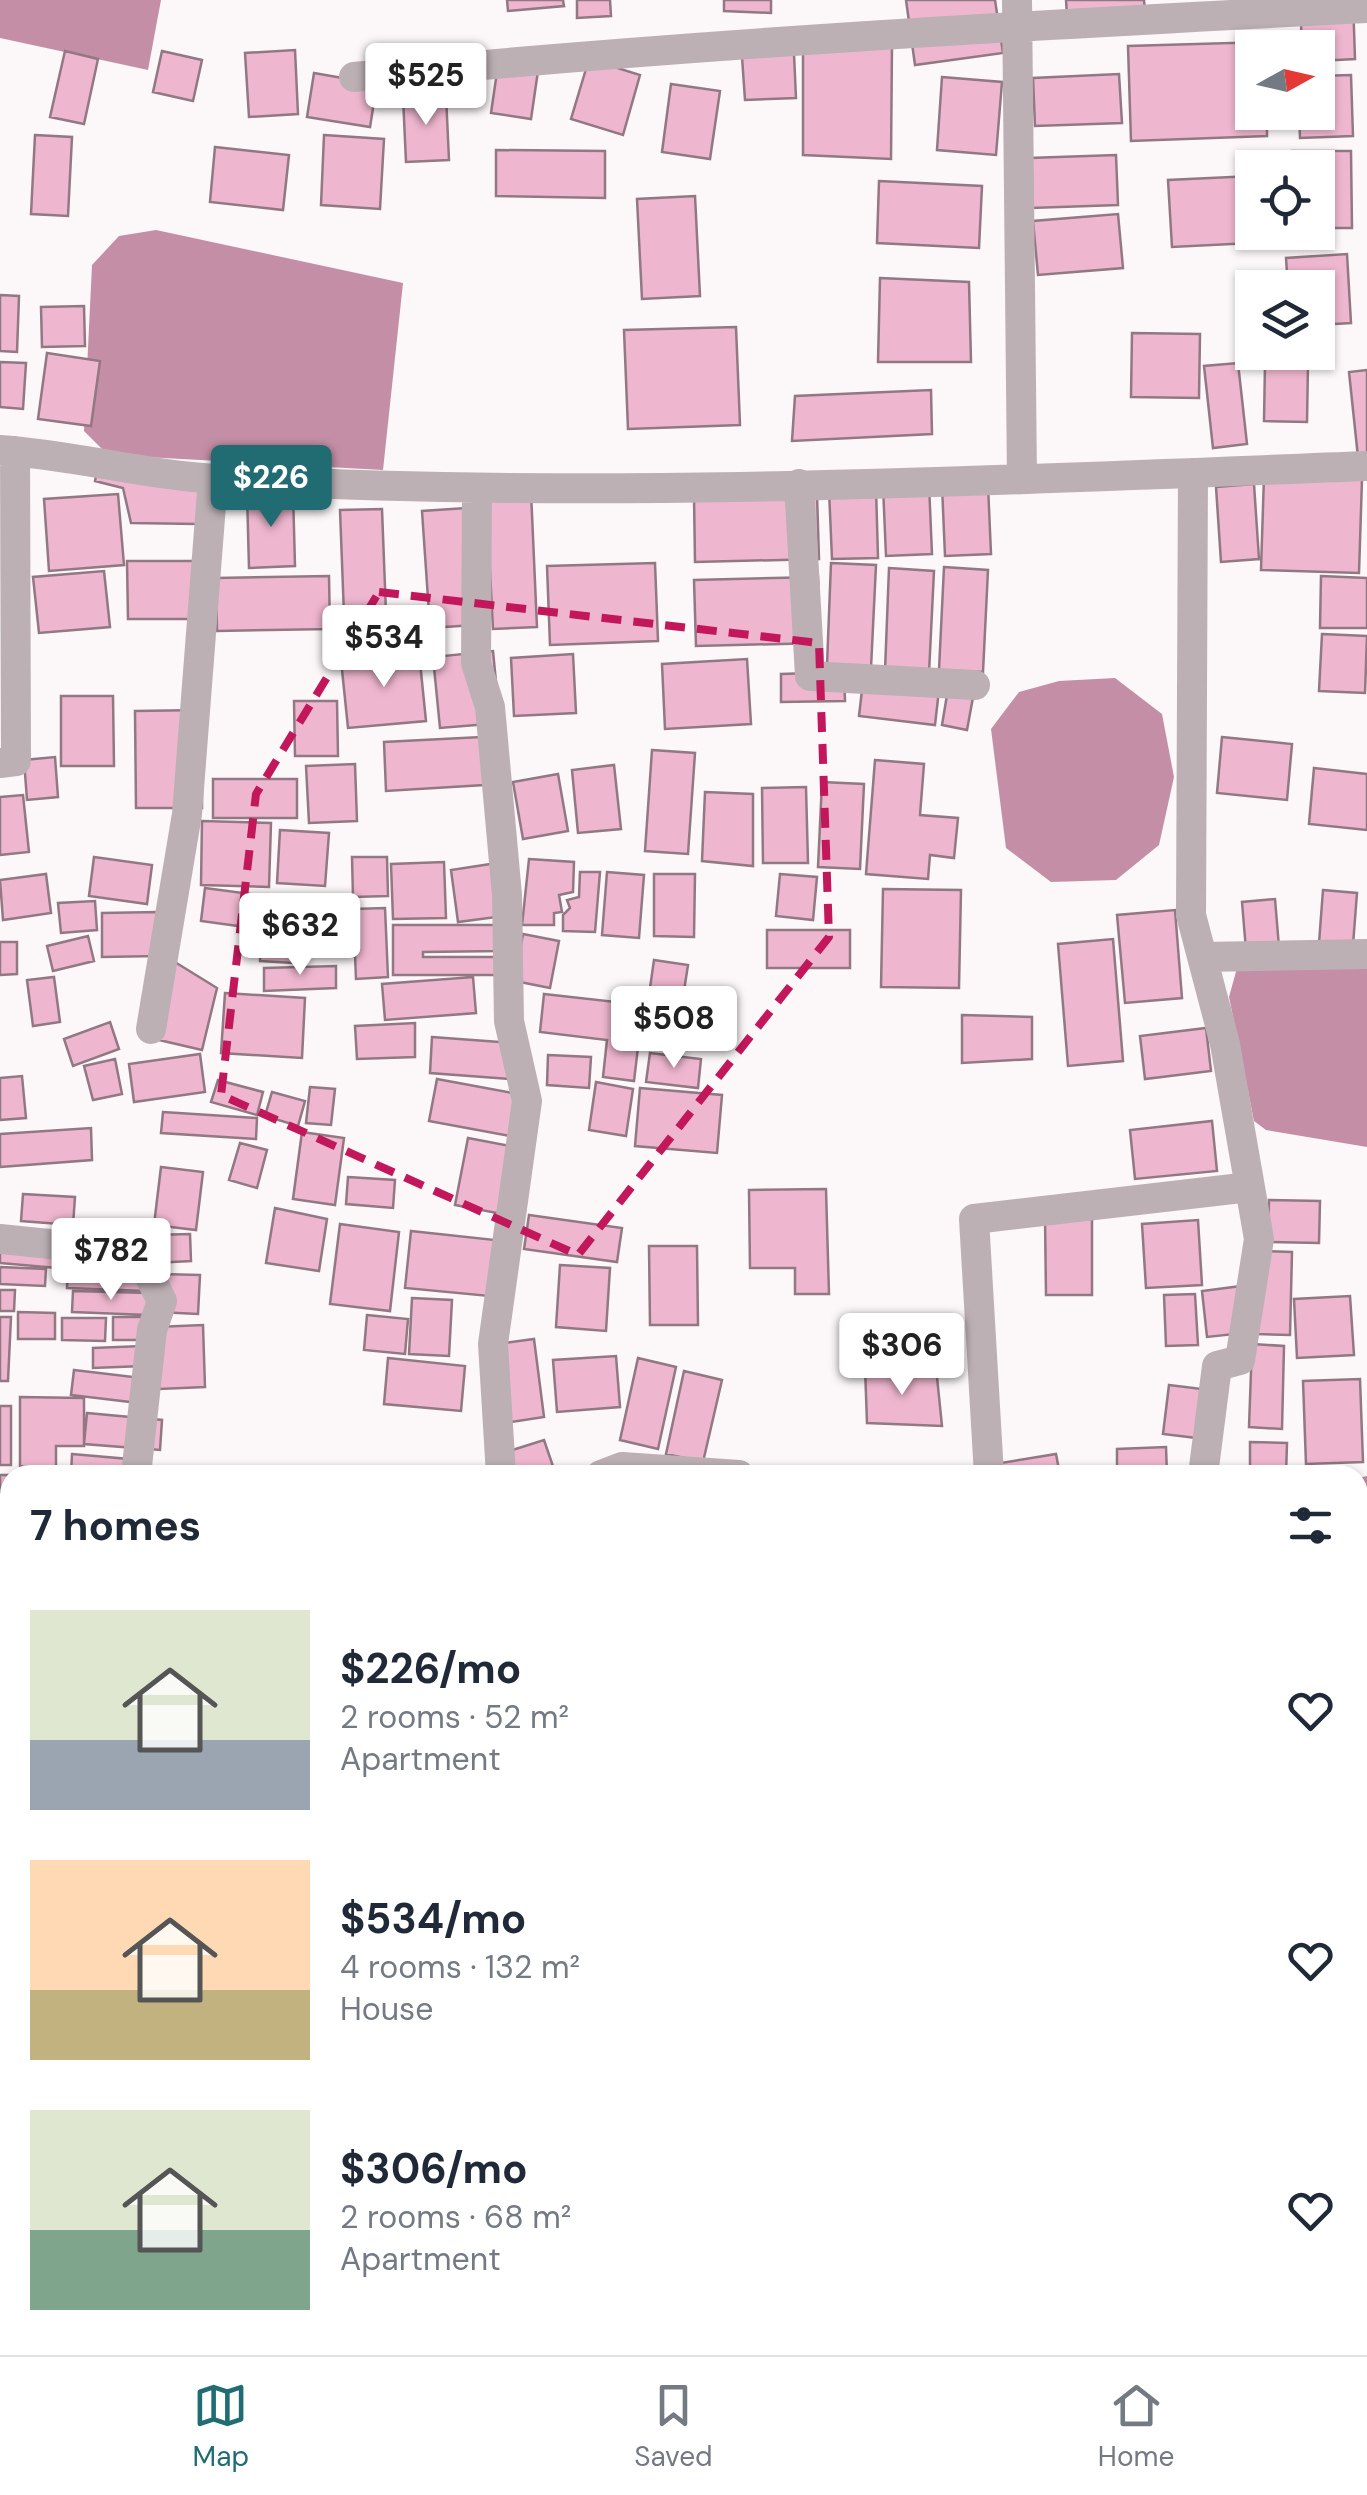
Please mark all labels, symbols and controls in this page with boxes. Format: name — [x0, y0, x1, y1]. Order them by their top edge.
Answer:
north arrow — [1235, 30, 1335, 130]
map controls — [1235, 30, 1335, 370]
pin: $525 — [367, 43, 485, 128]
text: $525 — [387, 54, 465, 96]
button: locate — [1235, 150, 1335, 250]
button: layers — [1235, 270, 1335, 370]
pin: $226 — [212, 445, 330, 530]
text: $226 — [233, 456, 309, 498]
pin: $534 — [325, 605, 443, 690]
text: $534 — [344, 616, 424, 658]
pin: $632 — [241, 893, 359, 978]
text: $632 — [261, 904, 339, 946]
pin: $508 — [615, 986, 733, 1071]
text: $508 — [633, 997, 715, 1039]
pin: $782 — [52, 1218, 170, 1303]
text: $782 — [74, 1229, 148, 1271]
pin: $306 — [843, 1313, 961, 1398]
text: $306 — [861, 1324, 943, 1366]
text: 7 homes — [30, 1498, 201, 1553]
icon: filters — [1283, 1498, 1338, 1553]
text: $226/mo — [340, 1641, 521, 1696]
icon: home — [110, 1650, 230, 1770]
icon: heart — [1283, 1683, 1338, 1738]
text: 2 rooms · 52 m² — [340, 1696, 569, 1738]
text: Apartment — [340, 1738, 501, 1780]
text: $534/mo — [340, 1891, 526, 1946]
icon: home — [110, 1900, 230, 2020]
icon: heart — [1283, 1933, 1338, 1988]
text: 4 rooms · 132 m² — [340, 1946, 580, 1988]
text: House — [340, 1988, 433, 2030]
text: $306/mo — [340, 2141, 528, 2196]
icon: home — [110, 2150, 230, 2270]
icon: heart — [1283, 2183, 1338, 2238]
text: 2 rooms · 68 m² — [340, 2196, 571, 2238]
text: Apartment — [340, 2238, 501, 2280]
tab: Map — [193, 2378, 249, 2475]
tab: Saved — [634, 2378, 713, 2475]
tab: Home — [1098, 2378, 1174, 2475]

